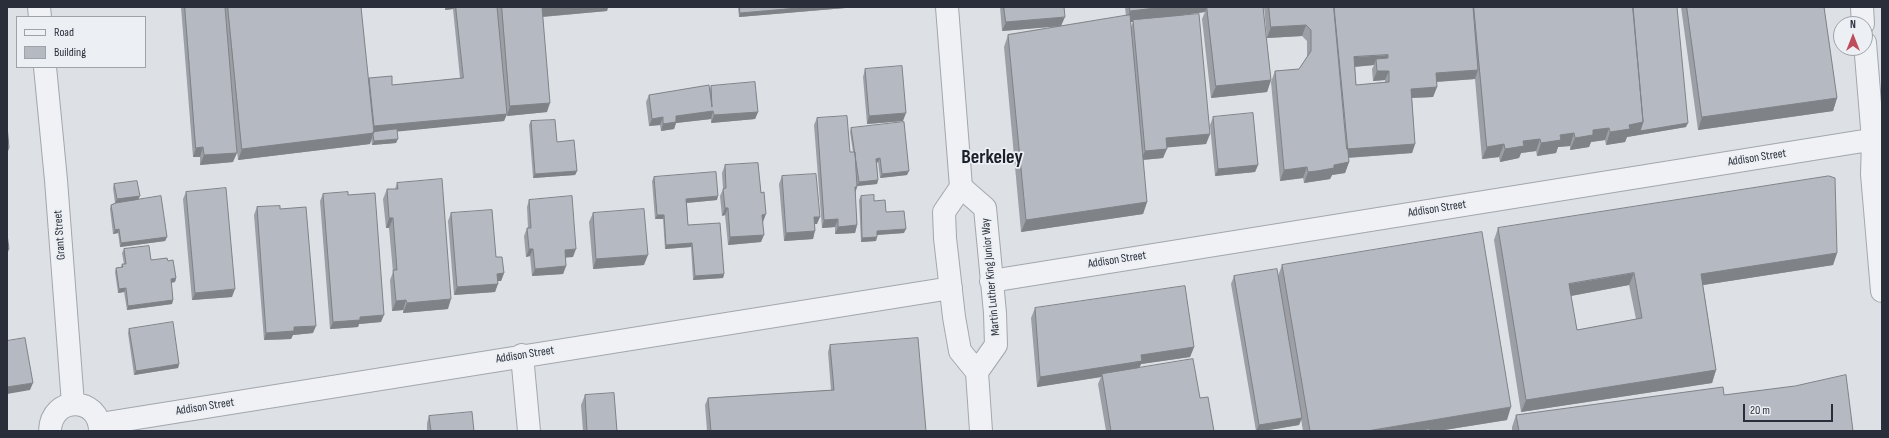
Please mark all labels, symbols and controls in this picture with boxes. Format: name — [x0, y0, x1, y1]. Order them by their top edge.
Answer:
legend — [16, 16, 146, 68]
north arrow — [1833, 16, 1873, 56]
text: N — [1850, 18, 1856, 31]
text: Road — [54, 25, 74, 40]
text: Building — [54, 45, 86, 60]
district label: Berkeley — [961, 146, 1023, 170]
street label: Addison Street — [1727, 146, 1787, 170]
street label: Addison Street — [1407, 197, 1467, 221]
street label: Grant Street — [51, 210, 69, 260]
street label: Martin Luther King Junior Way — [979, 218, 1003, 336]
street label: Addison Street — [1087, 248, 1147, 272]
street label: Addison Street — [495, 343, 555, 367]
street label: Addison Street — [175, 395, 235, 419]
scale bar — [1745, 396, 1835, 422]
text: 20 m — [1750, 403, 1770, 418]

